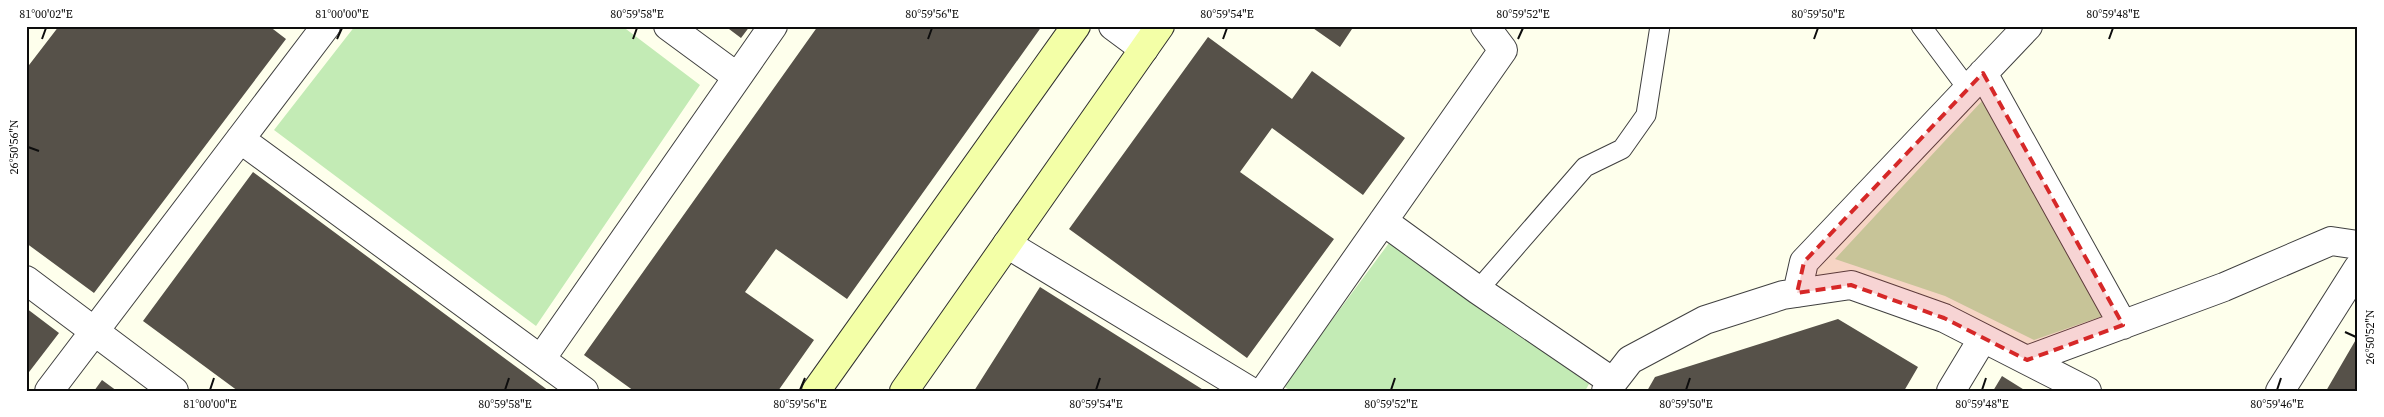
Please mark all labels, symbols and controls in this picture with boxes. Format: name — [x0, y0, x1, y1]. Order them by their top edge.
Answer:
text: 81°00'02"E — [19, 6, 73, 22]
text: 81°00'00"E — [315, 6, 369, 22]
text: 80°59'58"E — [610, 6, 664, 22]
text: 80°59'56"E — [905, 6, 959, 22]
text: 80°59'54"E — [1200, 6, 1254, 22]
text: 80°59'52"E — [1496, 6, 1550, 22]
text: 80°59'50"E — [1791, 6, 1845, 22]
text: 80°59'48"E — [2086, 6, 2140, 22]
text: 26°50'56"N — [6, 119, 22, 175]
text: 26°50'52"N — [2362, 309, 2378, 365]
text: 81°00'00"E — [183, 396, 237, 412]
text: 80°59'58"E — [478, 396, 532, 412]
text: 80°59'56"E — [773, 396, 827, 412]
text: 80°59'54"E — [1069, 396, 1123, 412]
text: 80°59'52"E — [1364, 396, 1418, 412]
text: 80°59'50"E — [1659, 396, 1713, 412]
text: 80°59'48"E — [1955, 396, 2009, 412]
text: 80°59'46"E — [2250, 396, 2304, 412]

